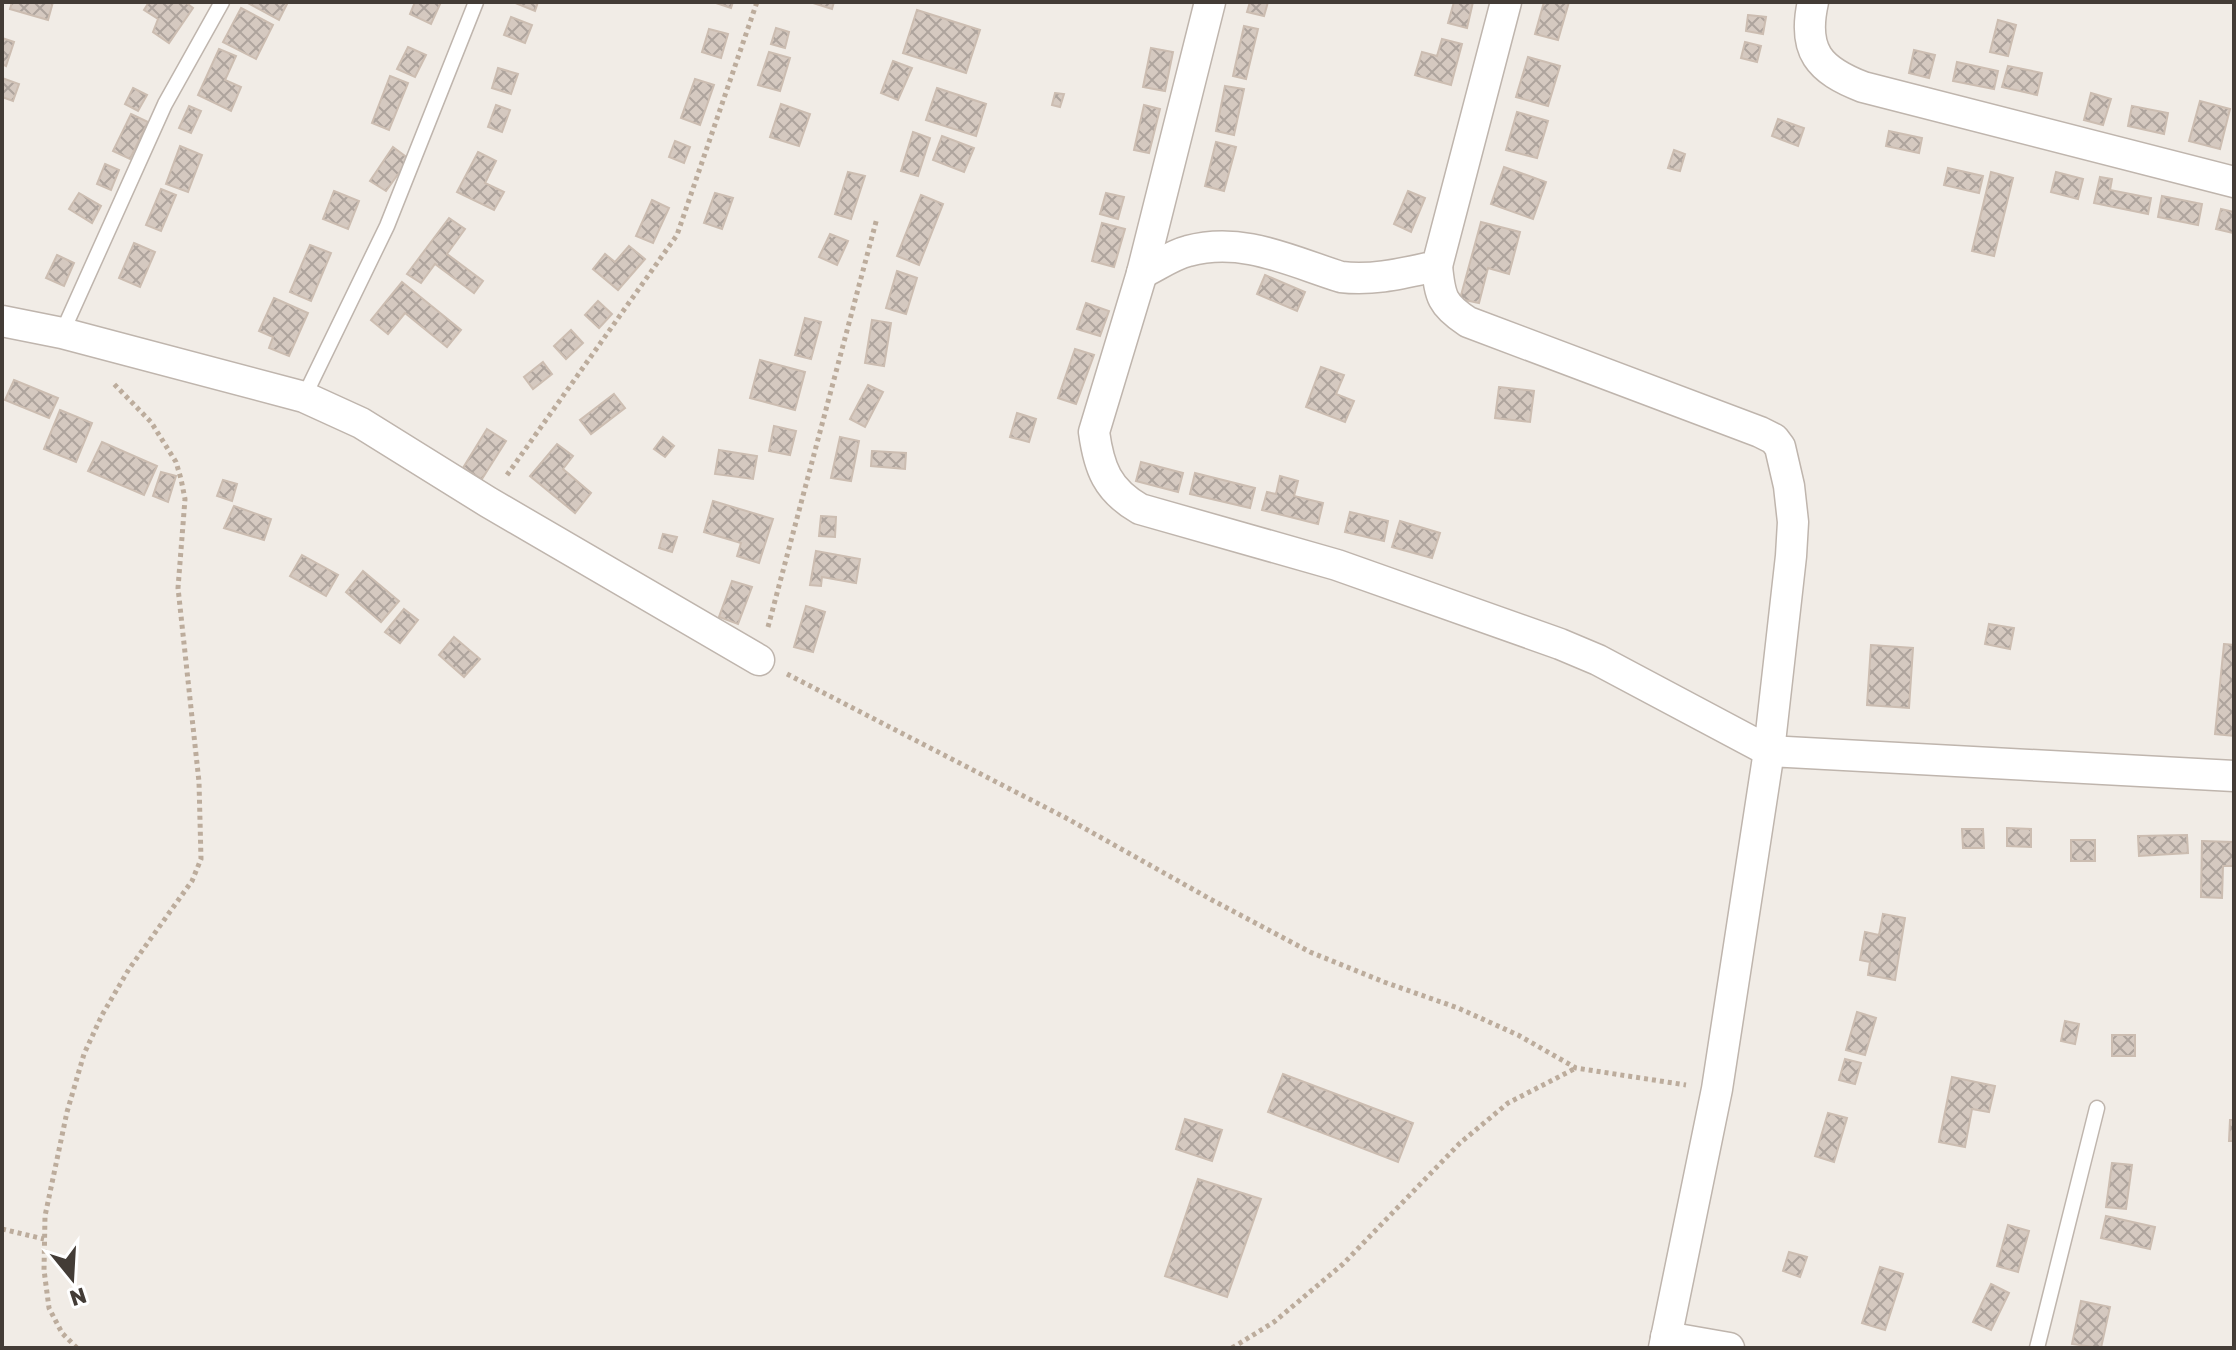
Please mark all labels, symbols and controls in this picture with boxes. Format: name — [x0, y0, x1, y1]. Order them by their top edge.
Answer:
north arrow — [32, 1238, 112, 1318]
text: N — [66, 1281, 90, 1312]

